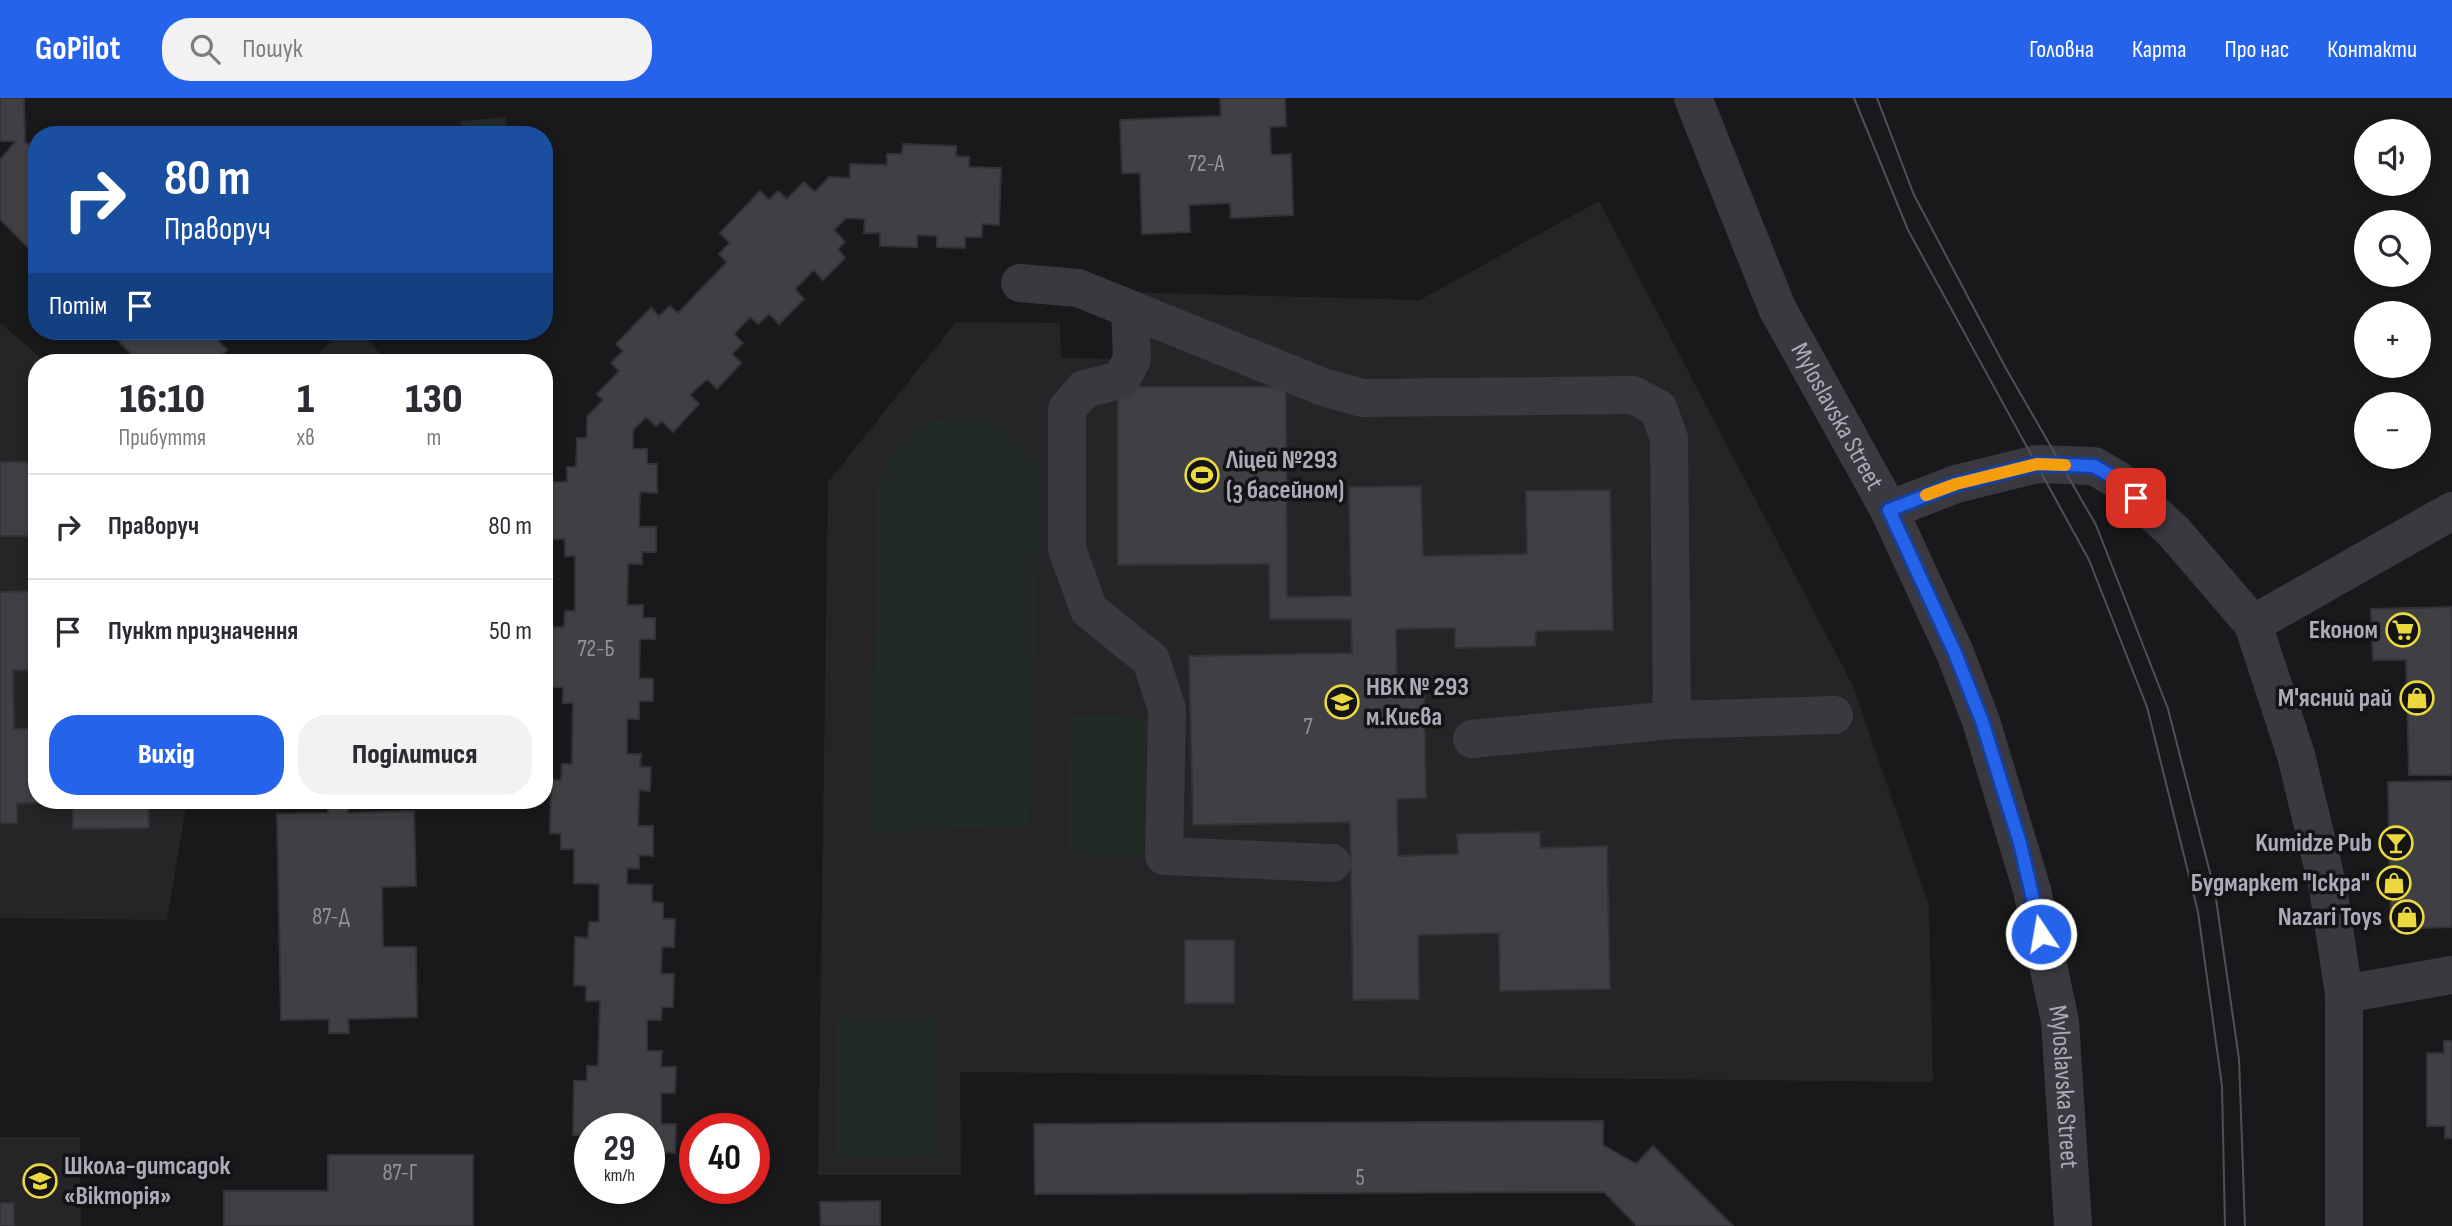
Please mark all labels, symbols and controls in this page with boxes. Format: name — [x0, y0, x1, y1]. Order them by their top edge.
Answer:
search box — [162, 18, 652, 81]
text: GoPilot — [35, 29, 120, 69]
icon: search — [186, 30, 224, 68]
text: Пошук — [242, 34, 303, 65]
text: Головна — [2029, 35, 2094, 64]
text: Карта — [2132, 35, 2186, 64]
text: Про нас — [2224, 35, 2289, 64]
text: Контакти — [2327, 35, 2417, 64]
map controls — [2354, 119, 2431, 469]
button: sound — [2354, 119, 2431, 196]
text: 80 m — [164, 150, 251, 209]
house number: 72-А — [1188, 150, 1224, 178]
icon: right — [49, 154, 140, 245]
text: Праворуч — [164, 210, 271, 249]
button: search — [2354, 210, 2431, 287]
icon: arrive — [121, 287, 159, 325]
text: Потім — [49, 291, 107, 322]
button: + — [2354, 301, 2431, 378]
street label: Myloslavska Street — [1784, 337, 1890, 495]
text: 16:10 — [120, 374, 205, 425]
text: 1 — [297, 374, 314, 425]
text: 130 — [405, 374, 462, 425]
button: − — [2354, 392, 2431, 469]
text: Прибуття — [118, 424, 206, 452]
text: хв — [297, 424, 315, 452]
text: m — [426, 424, 441, 452]
place label: Ліцей №293 (з басейном) — [1225, 445, 1344, 506]
sports icon: Ліцей №293 (з басейном) — [1183, 456, 1221, 494]
pin — [2106, 468, 2166, 528]
icon: arrive — [2117, 479, 2155, 517]
icon: right — [49, 508, 87, 546]
text: Праворуч — [108, 511, 199, 542]
text: 80 m — [488, 511, 532, 542]
supermarket icon: Економ — [2384, 611, 2422, 649]
icon: arrive — [49, 613, 87, 651]
place label: Економ — [2309, 615, 2378, 646]
text: Пункт призначення — [108, 616, 298, 647]
text: 50 m — [489, 616, 532, 647]
house number: 72-Б — [577, 635, 615, 663]
place label: НВК № 293 м.Києва — [1366, 672, 1469, 733]
shop icon: М'ясний рай — [2398, 679, 2436, 717]
school or university icon: НВК № 293 м.Києва — [1323, 683, 1361, 721]
place label: М'ясний рай — [2278, 683, 2392, 714]
house number: 7 — [1303, 713, 1313, 741]
button: Вихід — [49, 715, 284, 795]
button: Поділитися — [298, 715, 532, 795]
bar icon: Kumidze Pub — [2377, 824, 2415, 862]
place label: Kumidze Pub — [2255, 828, 2372, 859]
shop icon: Будмаркет "Іскра" — [2375, 864, 2413, 902]
place label: Будмаркет "Іскра" — [2191, 868, 2370, 899]
position arrow — [2004, 897, 2078, 971]
shop icon: Nazari Toys — [2388, 898, 2426, 936]
place label: Nazari Toys — [2278, 902, 2382, 933]
house number: 87-Д — [312, 903, 350, 931]
street label: Myloslavska Street — [2042, 1002, 2085, 1170]
speed limit sign: 40 — [679, 1113, 770, 1204]
text: 29 — [604, 1128, 635, 1171]
place label: Школа-дитсадок «Вікторія» — [64, 1151, 231, 1212]
house number: 87-Г — [383, 1159, 417, 1187]
school or university icon: Школа-дитсадок «Вікторія» — [21, 1162, 59, 1200]
house number: 5 — [1355, 1164, 1365, 1192]
text: km/h — [604, 1165, 635, 1186]

